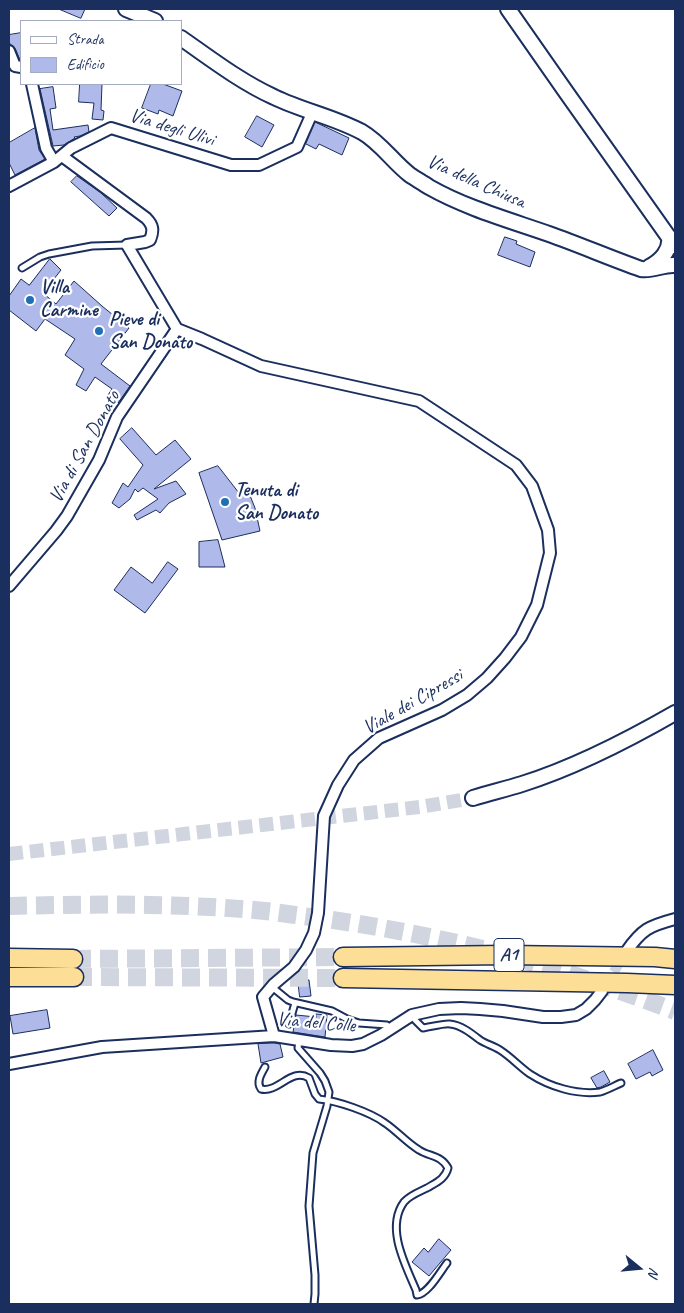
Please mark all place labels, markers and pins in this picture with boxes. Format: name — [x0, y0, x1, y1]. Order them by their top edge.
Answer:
place label: Villa Carmine — [40, 276, 98, 323]
marker: Villa Carmine — [24, 294, 36, 306]
place label: Pieve di San Donato — [109, 308, 192, 355]
marker: Pieve di San Donato — [93, 325, 105, 337]
place label: Tenuta di San Donato — [235, 479, 318, 526]
marker: Tenuta di San Donato — [219, 496, 231, 508]

